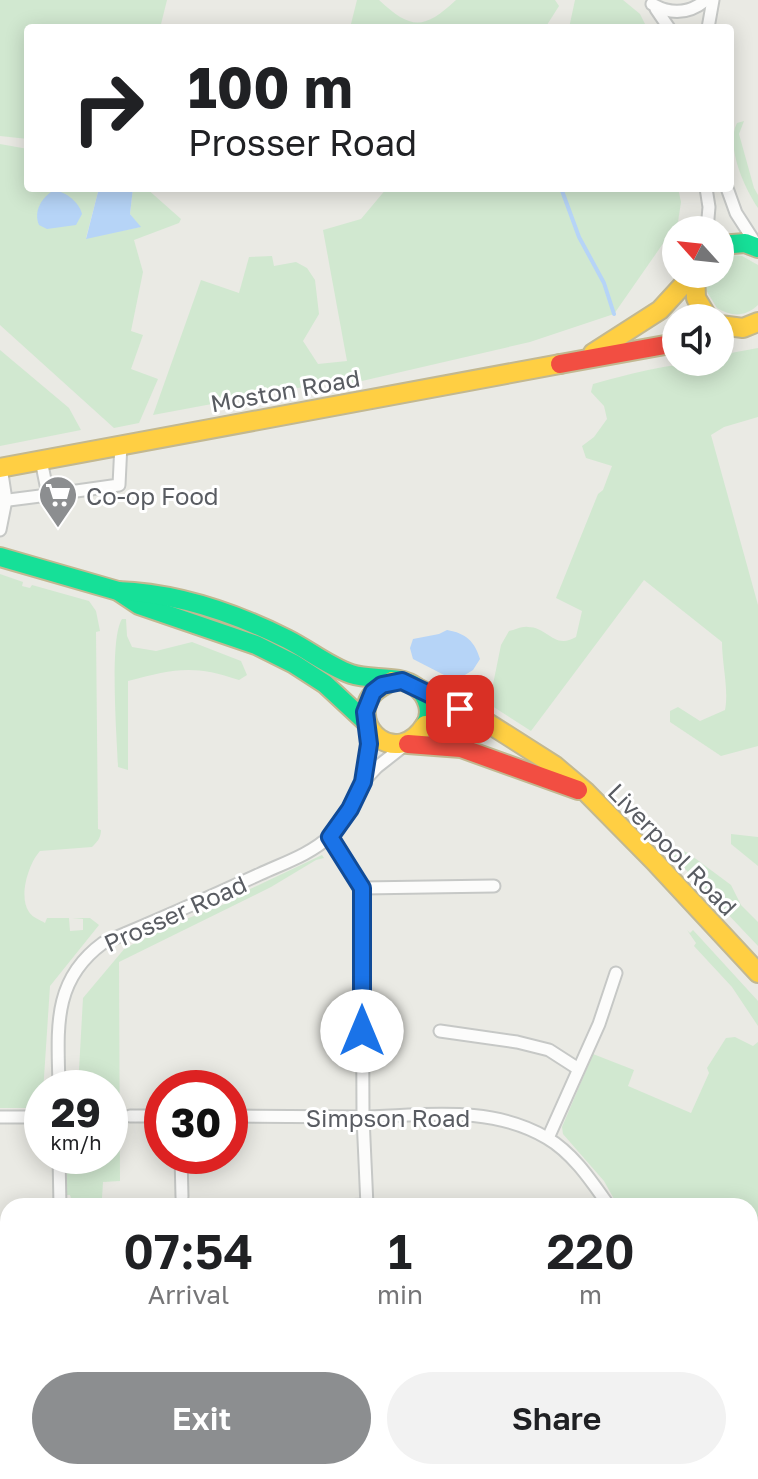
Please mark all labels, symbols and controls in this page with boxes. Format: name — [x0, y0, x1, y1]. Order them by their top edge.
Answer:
text: 100 m — [188, 53, 353, 120]
icon: right — [56, 56, 160, 160]
text: Prosser Road — [188, 121, 417, 164]
north arrow — [662, 216, 734, 288]
map controls — [662, 216, 734, 376]
button: sound — [662, 304, 734, 376]
street label: Moston Road — [208, 363, 362, 417]
supermarket icon: Co-op Food — [37, 474, 79, 529]
place label: Co-op Food — [86, 481, 219, 510]
pin — [426, 675, 494, 743]
icon: arrive — [438, 687, 482, 731]
street label: Liverpool Road — [603, 777, 743, 921]
street label: Prosser Road — [99, 869, 251, 957]
position arrow — [320, 989, 404, 1073]
speed limit sign: 30 — [144, 1070, 248, 1174]
text: 29 — [51, 1088, 101, 1136]
street label: Simpson Road — [306, 1103, 470, 1132]
text: km/h — [51, 1130, 101, 1154]
text: 07:54 — [123, 1222, 254, 1280]
text: 1 — [388, 1222, 412, 1280]
text: 220 — [546, 1222, 635, 1280]
text: Arrival — [148, 1279, 229, 1310]
text: min — [377, 1279, 423, 1310]
text: m — [579, 1279, 602, 1310]
button: Exit — [32, 1372, 371, 1464]
button: Share — [387, 1372, 726, 1464]

